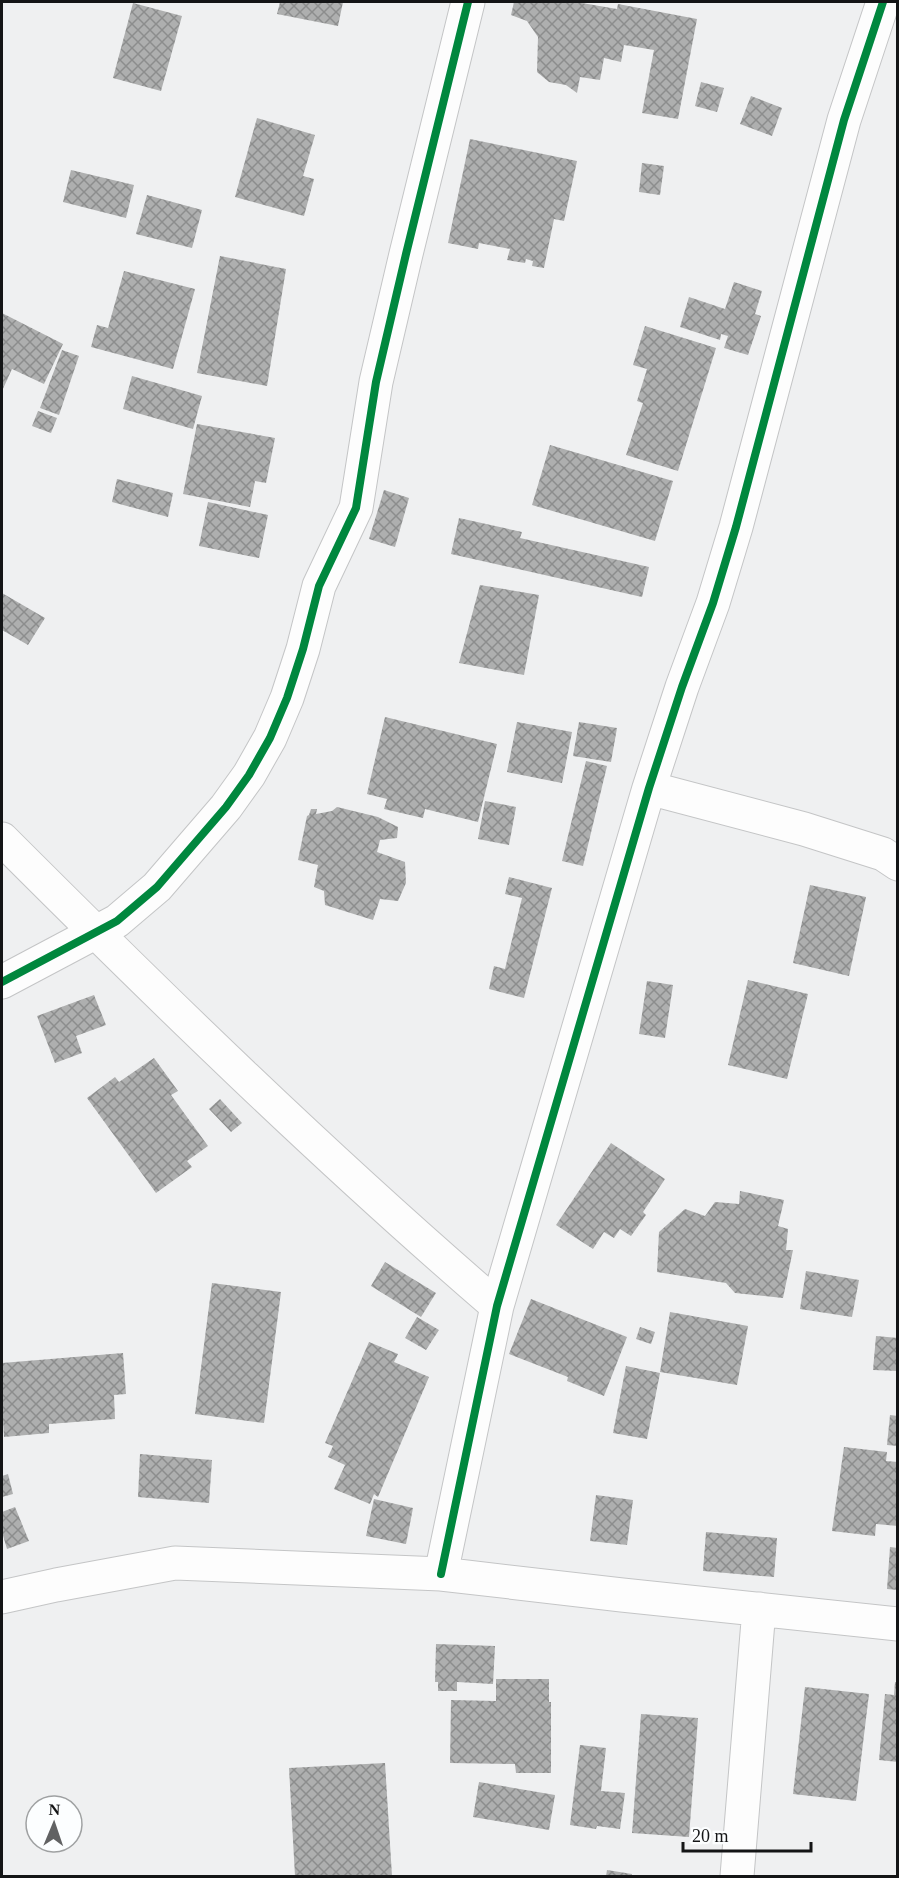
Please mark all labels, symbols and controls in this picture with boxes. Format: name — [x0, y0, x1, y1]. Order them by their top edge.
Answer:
north arrow — [24, 1794, 84, 1854]
text: N — [48, 1801, 61, 1818]
scale bar — [683, 1815, 810, 1853]
text: 20 m — [692, 1826, 729, 1846]

